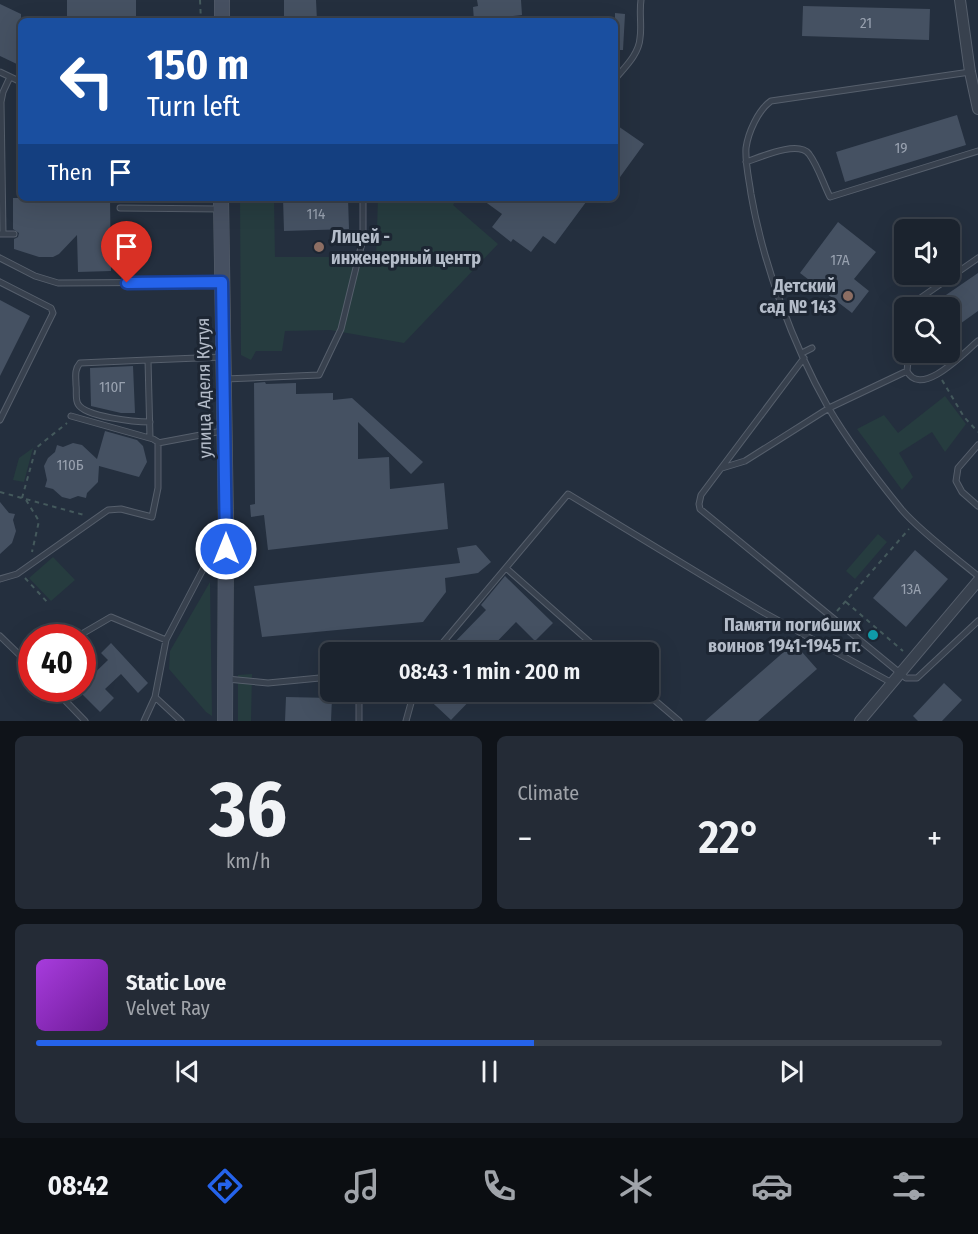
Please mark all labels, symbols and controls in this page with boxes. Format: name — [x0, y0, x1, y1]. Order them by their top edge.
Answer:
house number: 21 — [860, 14, 872, 32]
text: 150 m — [147, 40, 249, 90]
icon: left — [48, 42, 126, 120]
text: Turn left — [147, 91, 240, 123]
house number: 19 — [894, 139, 908, 157]
icon: arrive — [104, 156, 137, 189]
text: Then — [48, 159, 92, 186]
house number: 114 — [307, 205, 325, 223]
map controls — [894, 219, 960, 363]
button: sound — [894, 219, 960, 285]
pin — [101, 221, 152, 283]
place label: Лицей - инженерный центр — [331, 226, 481, 269]
icon: arrive — [110, 230, 143, 263]
marker: Лицей - инженерный центр — [312, 240, 326, 254]
house number: 17А — [830, 251, 850, 269]
place label: Детский сад № 143 — [759, 275, 836, 318]
marker: Детский сад № 143 — [841, 289, 855, 303]
button: search — [894, 297, 960, 363]
street label: улица Аделя Кутуя — [192, 318, 216, 458]
house number: 110Г — [99, 378, 125, 396]
house number: 110Б — [56, 456, 84, 474]
position arrow — [194, 517, 258, 581]
house number: 13А — [901, 580, 921, 598]
place label: Памяти погибших воинов 1941-1945 гг. — [708, 614, 862, 657]
speed limit sign: 40 — [18, 624, 96, 702]
marker: Памяти погибших воинов 1941-1945 гг. — [866, 628, 880, 642]
text: 08:43 · 1 min · 200 m — [399, 658, 580, 685]
text: 36 — [209, 763, 287, 857]
text: Climate — [518, 781, 579, 805]
text: 22° — [698, 811, 761, 865]
text: − — [518, 819, 532, 859]
text: + — [927, 819, 942, 859]
text: km/h — [226, 849, 271, 873]
text: Static Love — [126, 969, 226, 996]
text: Velvet Ray — [126, 996, 210, 1020]
icon: previous — [171, 1055, 204, 1088]
icon: pause — [473, 1055, 506, 1088]
icon: next — [775, 1055, 808, 1088]
icon: directions — [204, 1165, 246, 1207]
icon: music — [341, 1165, 383, 1207]
icon: phone — [478, 1165, 520, 1207]
icon: climate — [615, 1165, 657, 1207]
icon: car — [751, 1165, 793, 1207]
icon: filters — [888, 1165, 930, 1207]
text: 08:42 — [47, 1170, 109, 1202]

